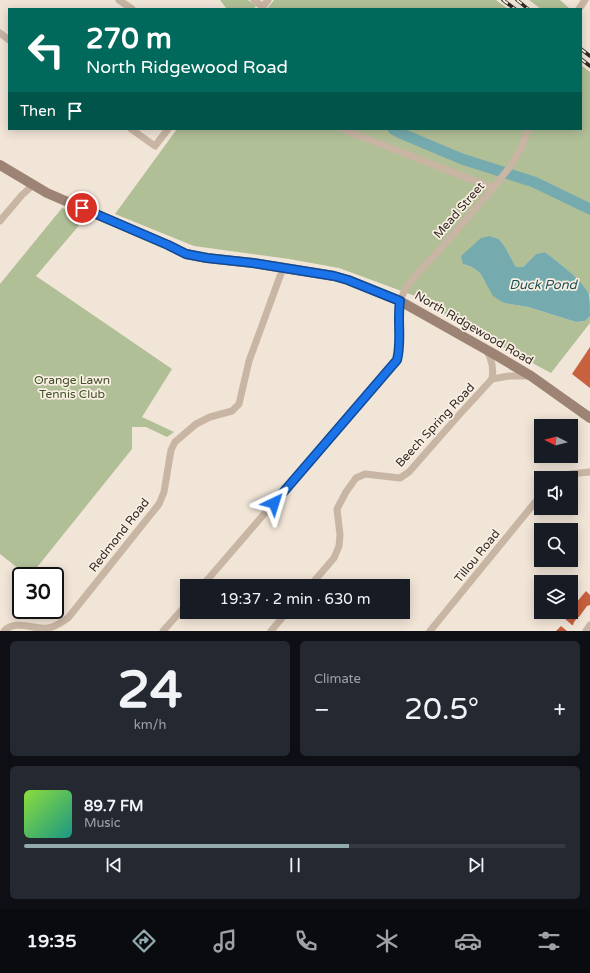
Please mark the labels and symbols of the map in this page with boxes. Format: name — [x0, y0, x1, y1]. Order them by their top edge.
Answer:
street label: Mead Street — [431, 179, 487, 241]
pin — [65, 191, 99, 225]
water label: Duck Pond — [509, 277, 579, 293]
street label: North Ridgewood Road — [412, 288, 536, 368]
park label: Orange Lawn Tennis Club — [34, 373, 110, 401]
street label: Beech Spring Road — [393, 380, 477, 470]
north arrow — [534, 419, 578, 463]
position arrow — [253, 482, 295, 524]
street label: Redmond Road — [86, 495, 152, 575]
street label: Tillou Road — [451, 527, 503, 585]
speed limit sign: 30 — [12, 567, 64, 619]

